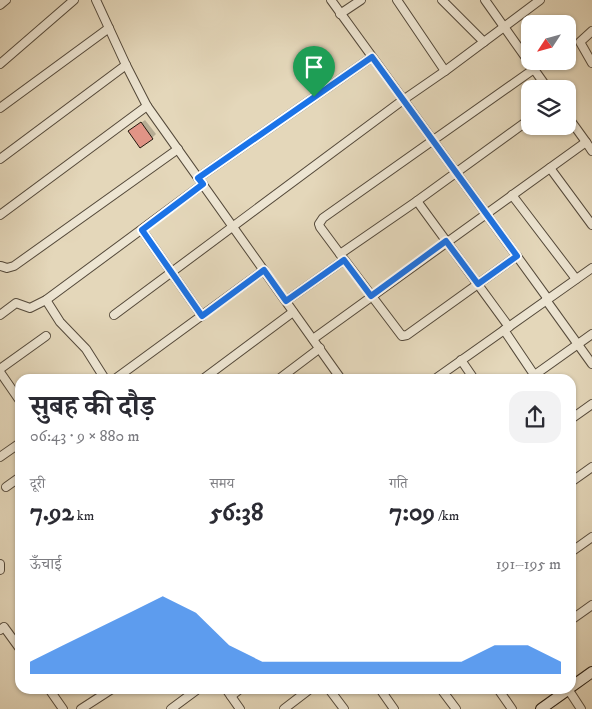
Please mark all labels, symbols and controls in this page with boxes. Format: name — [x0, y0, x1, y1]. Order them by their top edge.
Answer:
north arrow — [521, 15, 576, 70]
map controls — [521, 15, 576, 135]
pin — [293, 46, 335, 97]
icon: arrive — [300, 53, 328, 81]
button: layers — [521, 80, 576, 135]
text: सुबह की दौड़ — [30, 389, 155, 424]
button: share — [509, 391, 561, 443]
text: 06:43 · 9 × 880 m — [30, 426, 140, 446]
text: दूरी — [30, 475, 45, 493]
text: समय — [210, 475, 234, 493]
text: गति — [389, 475, 408, 493]
text: 7.92 — [30, 497, 74, 528]
text: 56:38 — [210, 497, 263, 528]
text: 7:09 — [389, 497, 435, 528]
text: km — [74, 507, 94, 525]
text: /km — [435, 507, 459, 525]
text: ऊँचाई — [30, 554, 62, 574]
text: 191–195 m — [496, 554, 561, 574]

